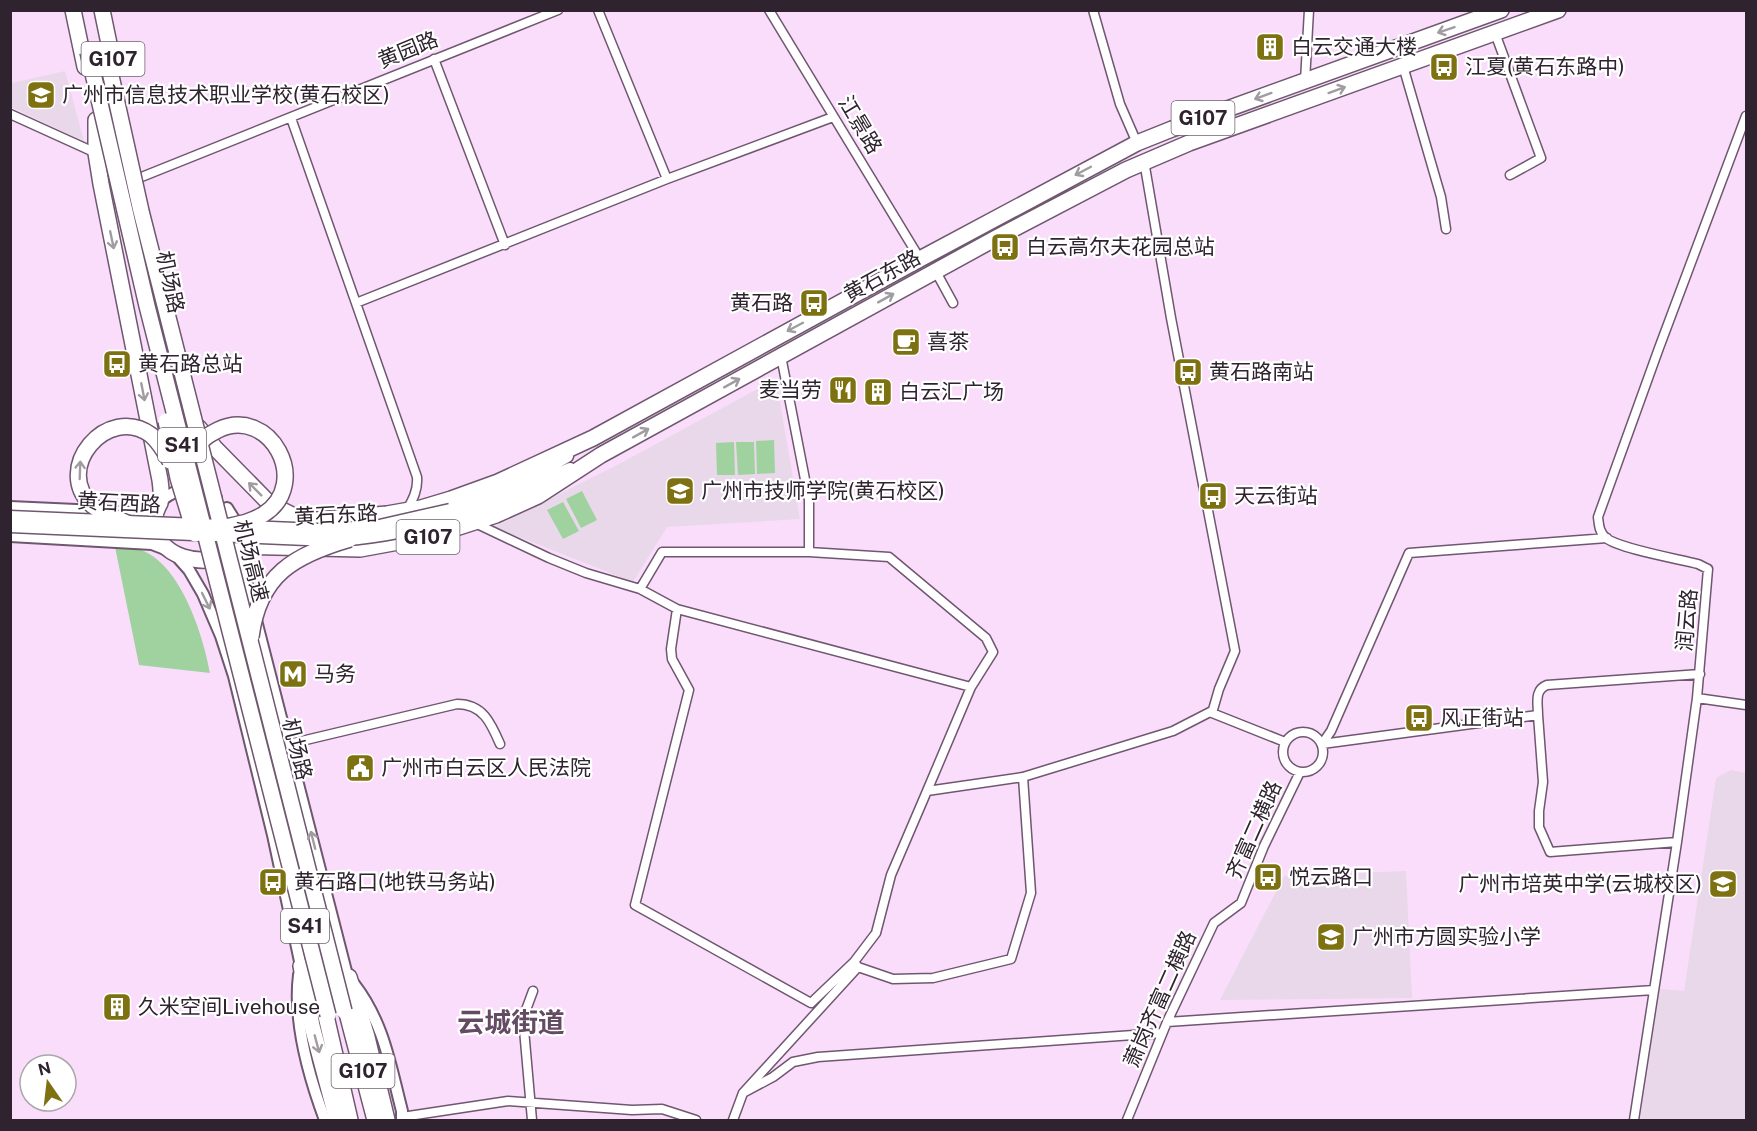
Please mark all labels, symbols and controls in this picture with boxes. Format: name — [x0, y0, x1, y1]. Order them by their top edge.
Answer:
street label: 黄园路 — [374, 26, 442, 73]
one-way arrow — [1437, 26, 1456, 37]
building icon: 白云交通大楼 — [1254, 31, 1286, 63]
place label: 白云交通大楼 — [1291, 34, 1417, 59]
road number: G107 — [82, 42, 144, 76]
bus stop icon: 江夏(黄石东路中) — [1428, 51, 1460, 83]
place label: 江夏(黄石东路中) — [1465, 54, 1625, 79]
school or university icon: 广州市信息技术职业学校(黄石校区) — [25, 79, 57, 111]
place label: 广州市信息技术职业学校(黄石校区) — [62, 82, 390, 107]
one-way arrow — [1327, 83, 1346, 94]
street label: 江景路 — [833, 91, 887, 158]
one-way arrow — [1254, 92, 1273, 103]
road number: G107 — [1172, 101, 1234, 135]
one-way arrow — [1075, 165, 1092, 177]
one-way arrow — [107, 230, 118, 249]
bus stop icon: 白云高尔夫花园总站 — [989, 231, 1021, 263]
place label: 白云高尔夫花园总站 — [1026, 234, 1215, 259]
street label: 黄石东路 — [839, 244, 925, 307]
street label: 机场路 — [152, 248, 189, 315]
bus stop icon: 黄石路 — [798, 287, 830, 319]
place label: 黄石路 — [730, 290, 793, 315]
one-way arrow — [877, 292, 894, 304]
one-way arrow — [786, 322, 804, 333]
cafe icon: 喜茶 — [890, 326, 922, 358]
place label: 喜茶 — [927, 329, 969, 354]
bus stop icon: 黄石路总站 — [101, 348, 133, 380]
place label: 黄石路总站 — [138, 351, 243, 376]
bus stop icon: 黄石路南站 — [1172, 356, 1204, 388]
place label: 黄石路南站 — [1209, 359, 1314, 384]
restaurant icon: 麦当劳 — [827, 374, 859, 406]
building icon: 白云汇广场 — [862, 376, 894, 408]
one-way arrow — [723, 377, 740, 389]
place label: 麦当劳 — [759, 377, 822, 402]
place label: 白云汇广场 — [899, 379, 1004, 404]
one-way arrow — [138, 381, 149, 401]
one-way arrow — [632, 427, 649, 439]
road number: S41 — [158, 428, 206, 462]
one-way arrow — [75, 461, 86, 480]
school or university icon: 广州市技师学院(黄石校区) — [664, 475, 696, 507]
place label: 广州市技师学院(黄石校区) — [701, 478, 945, 503]
bus stop icon: 天云街站 — [1197, 480, 1229, 512]
one-way arrow — [248, 482, 263, 496]
place label: 天云街站 — [1234, 483, 1318, 508]
street label: 黄石西路 — [76, 488, 162, 517]
street label: 黄石东路 — [293, 500, 379, 529]
street label: 机场高速 — [229, 517, 274, 605]
road number: G107 — [396, 520, 460, 554]
street label: 润云路 — [1671, 587, 1702, 652]
one-way arrow — [200, 591, 212, 609]
metro station icon: 马务 — [277, 658, 309, 690]
place label: 马务 — [314, 661, 356, 686]
bus stop icon: 风正街站 — [1403, 702, 1435, 734]
place label: 风正街站 — [1440, 705, 1524, 730]
street label: 机场路 — [278, 715, 317, 782]
public building icon: 广州市白云区人民法院 — [344, 752, 376, 784]
place label: 广州市白云区人民法院 — [381, 755, 591, 780]
street label: 齐富二横路 — [1221, 777, 1286, 883]
one-way arrow — [307, 830, 318, 849]
bus stop icon: 悦云路口 — [1252, 861, 1284, 893]
place label: 悦云路口 — [1289, 864, 1373, 889]
bus stop icon: 黄石路口(地铁马务站) — [257, 866, 289, 898]
school or university icon: 广州市培英中学(云城校区) — [1707, 868, 1739, 900]
place label: 黄石路口(地铁马务站) — [294, 869, 496, 894]
place label: 广州市培英中学(云城校区) — [1458, 871, 1702, 896]
road number: S41 — [281, 909, 329, 943]
school or university icon: 广州市方圆实验小学 — [1315, 921, 1347, 953]
place label: 广州市方圆实验小学 — [1352, 924, 1541, 949]
street label: 萧岗齐富二横路 — [1118, 927, 1201, 1071]
building icon: 久米空间Livehouse — [101, 991, 133, 1023]
place label: 久米空间Livehouse — [138, 994, 320, 1019]
district label: 云城街道 — [457, 1006, 565, 1038]
one-way arrow — [311, 1034, 323, 1053]
north arrow — [18, 1053, 78, 1113]
road number: G107 — [332, 1054, 394, 1088]
text: N — [36, 1058, 53, 1080]

